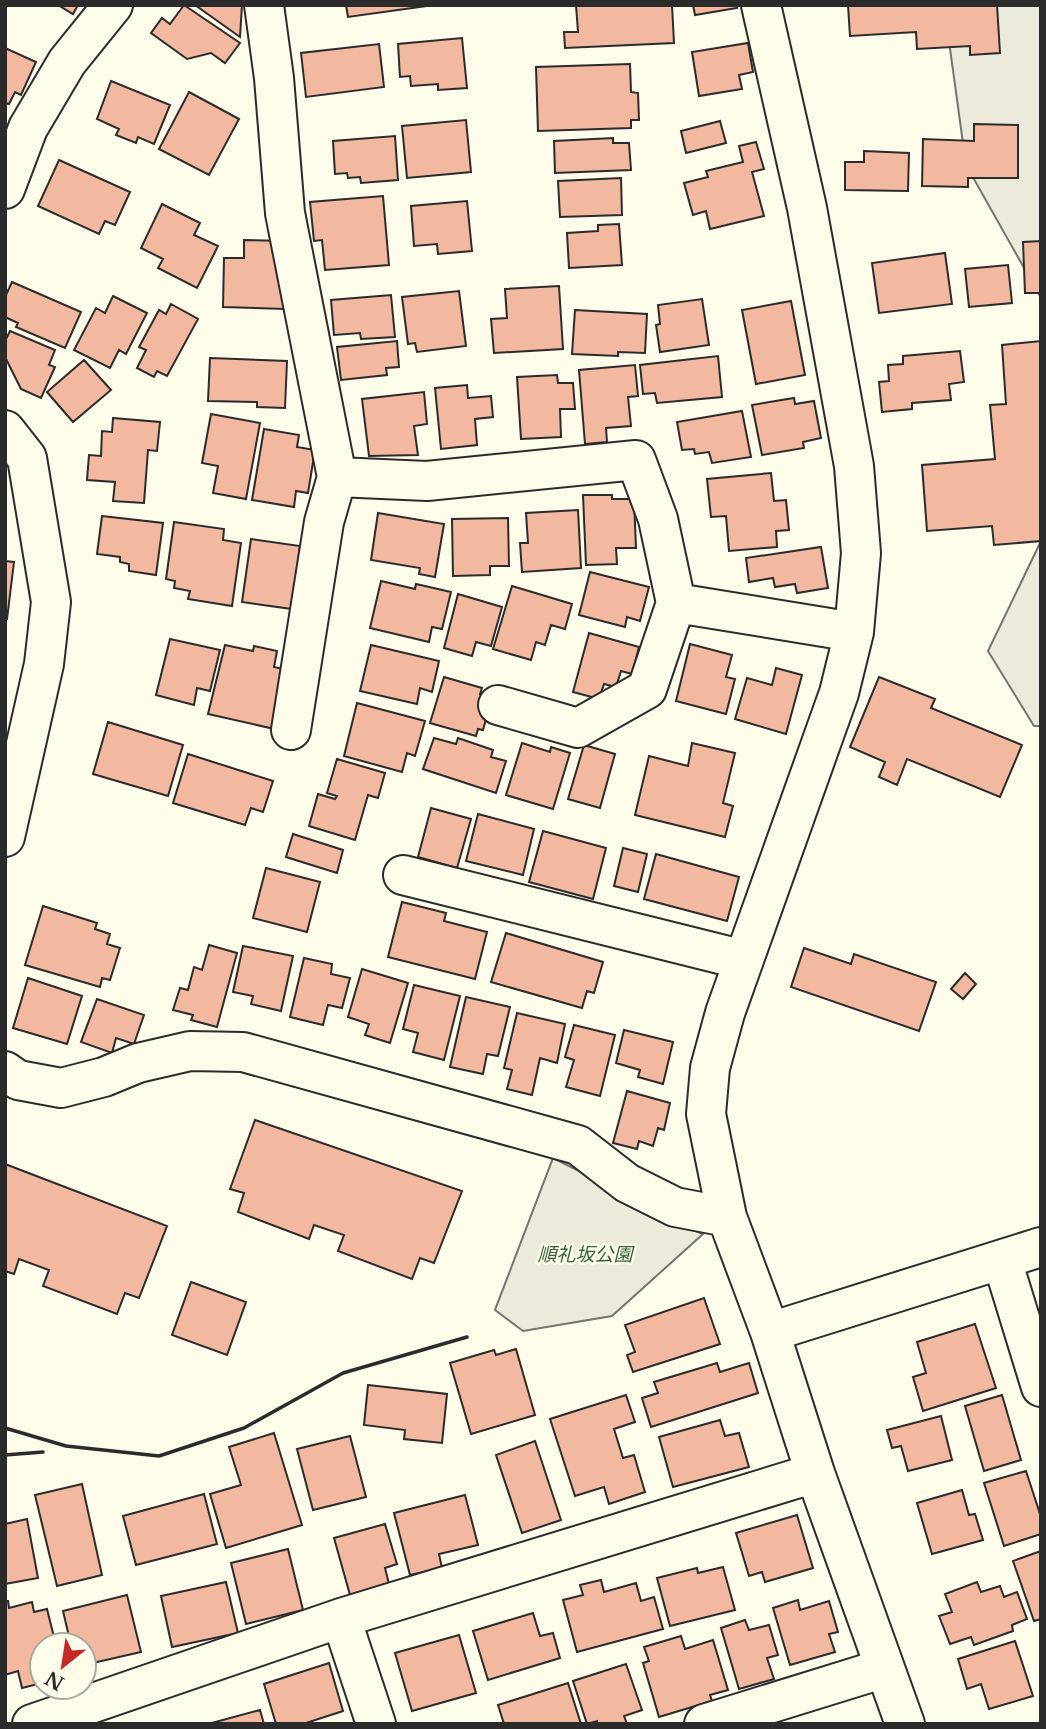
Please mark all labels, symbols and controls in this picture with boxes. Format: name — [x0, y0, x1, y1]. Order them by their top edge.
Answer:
park label: 順礼坂公園 — [537, 1243, 635, 1266]
north arrow — [28, 1631, 98, 1701]
text: N — [41, 1666, 68, 1695]

